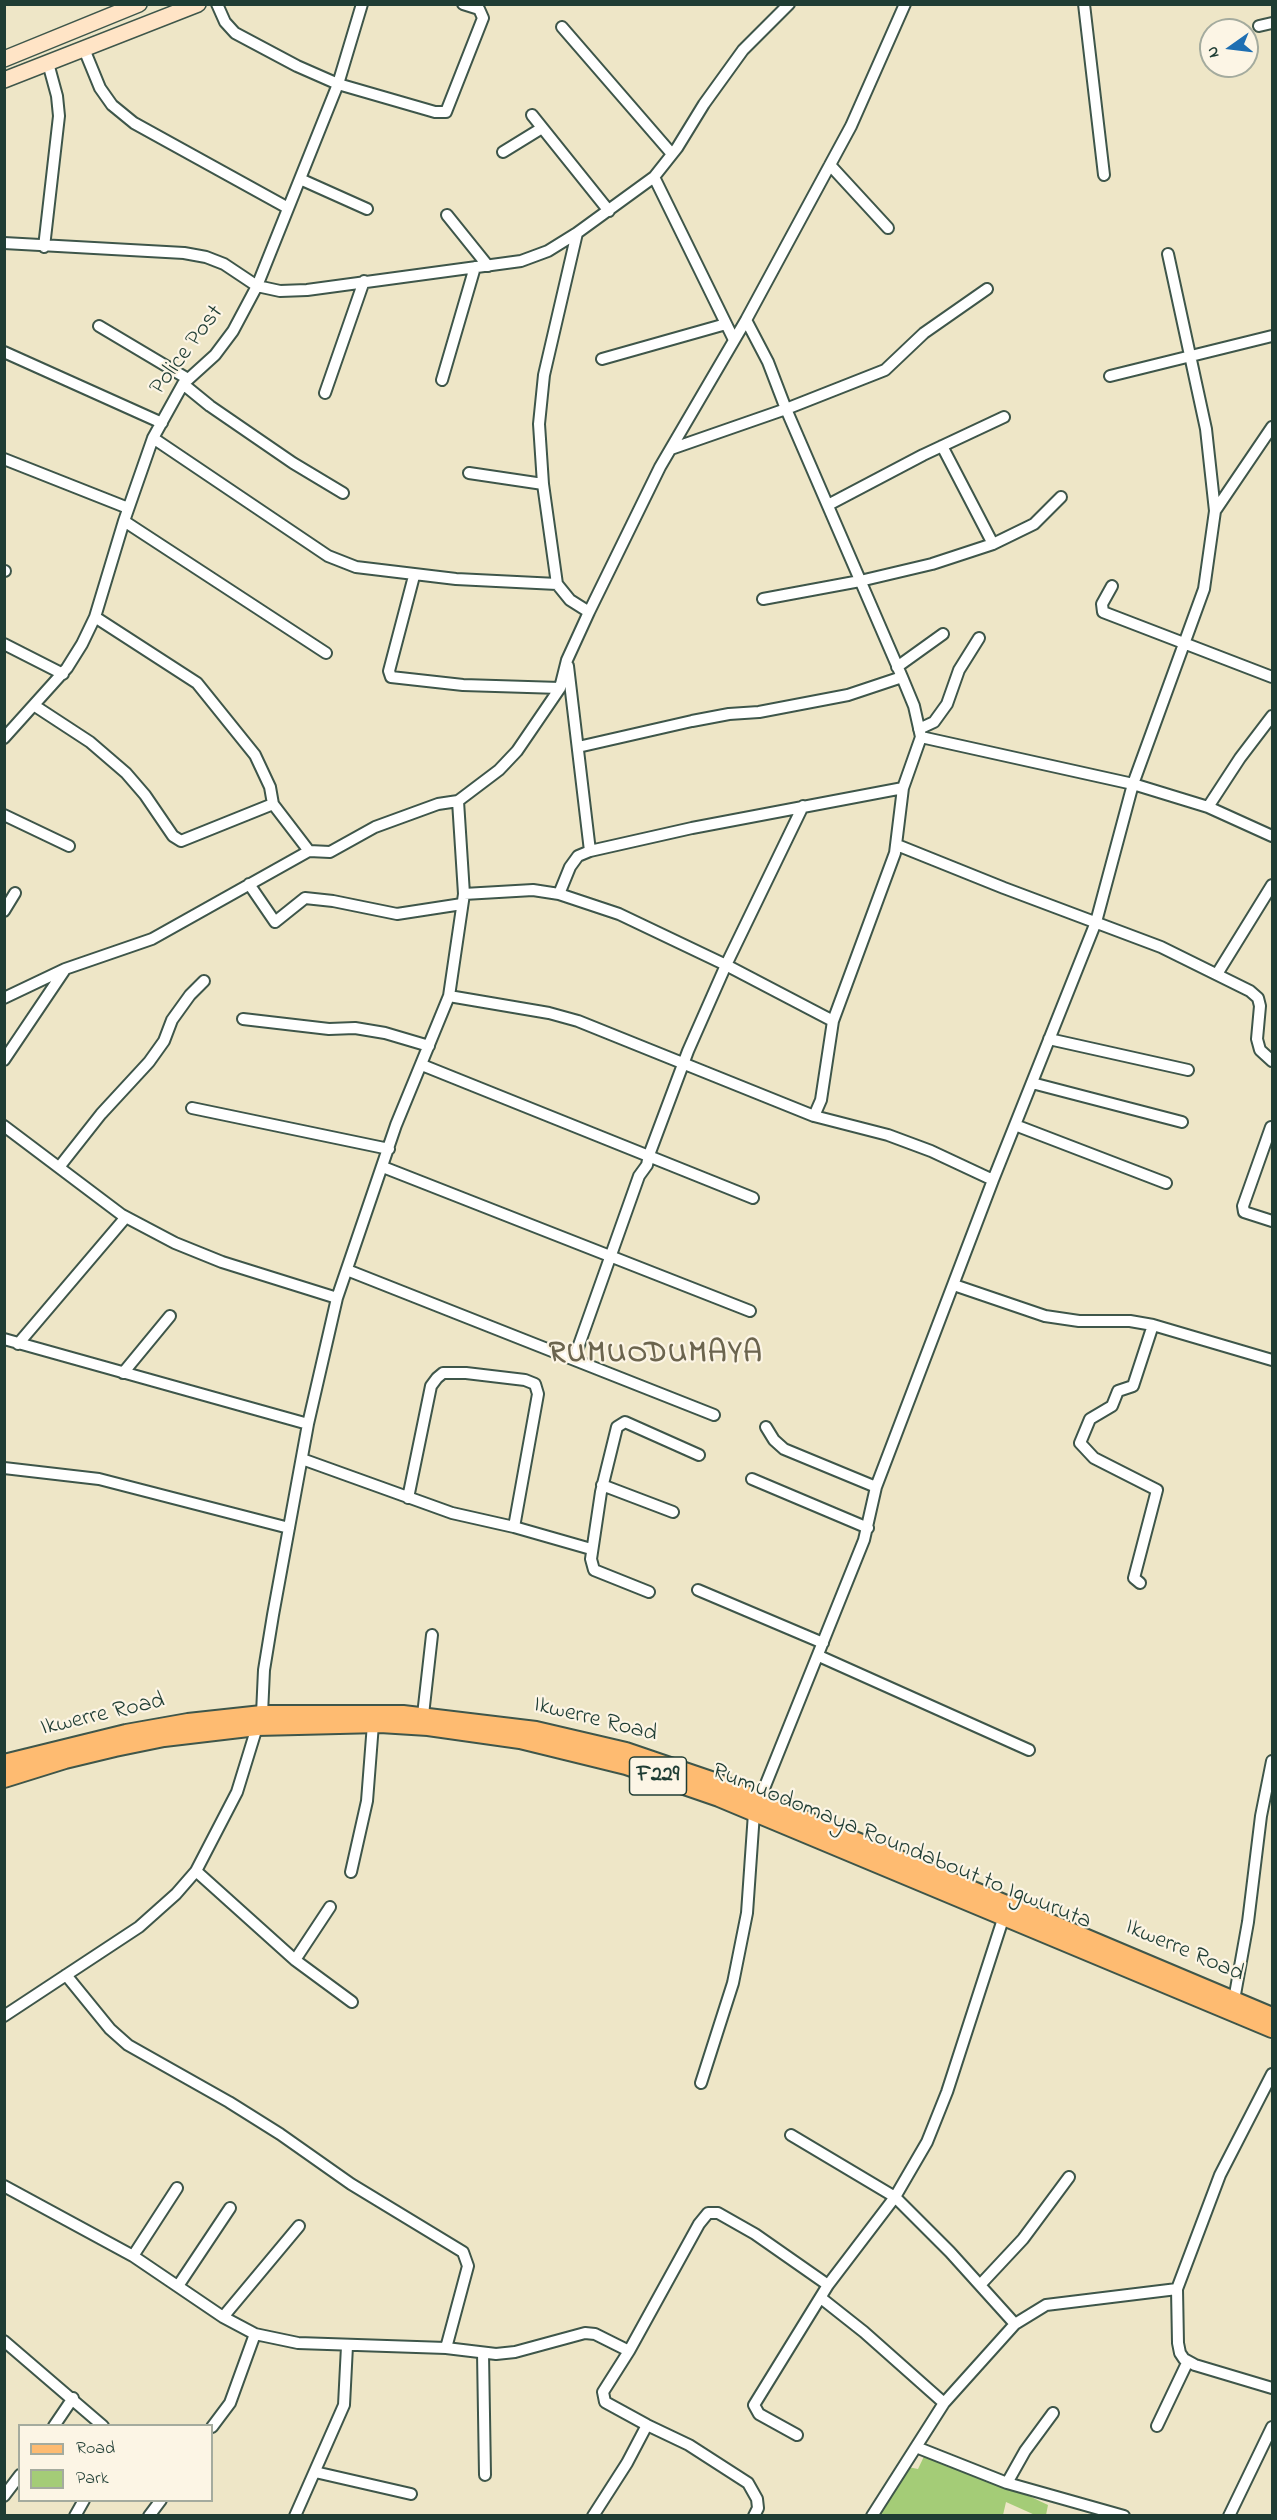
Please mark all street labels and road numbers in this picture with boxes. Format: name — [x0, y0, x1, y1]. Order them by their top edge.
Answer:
street label: Police Post — [145, 300, 231, 402]
street label: Ikwerre Road — [38, 1688, 168, 1744]
street label: Ikwerre Road — [530, 1692, 660, 1750]
road number: F229 — [630, 1757, 686, 1795]
street label: Rumuodomaya Roundabout to Igwuruta — [707, 1758, 1095, 1938]
street label: Ikwerre Road — [1120, 1914, 1248, 1990]

